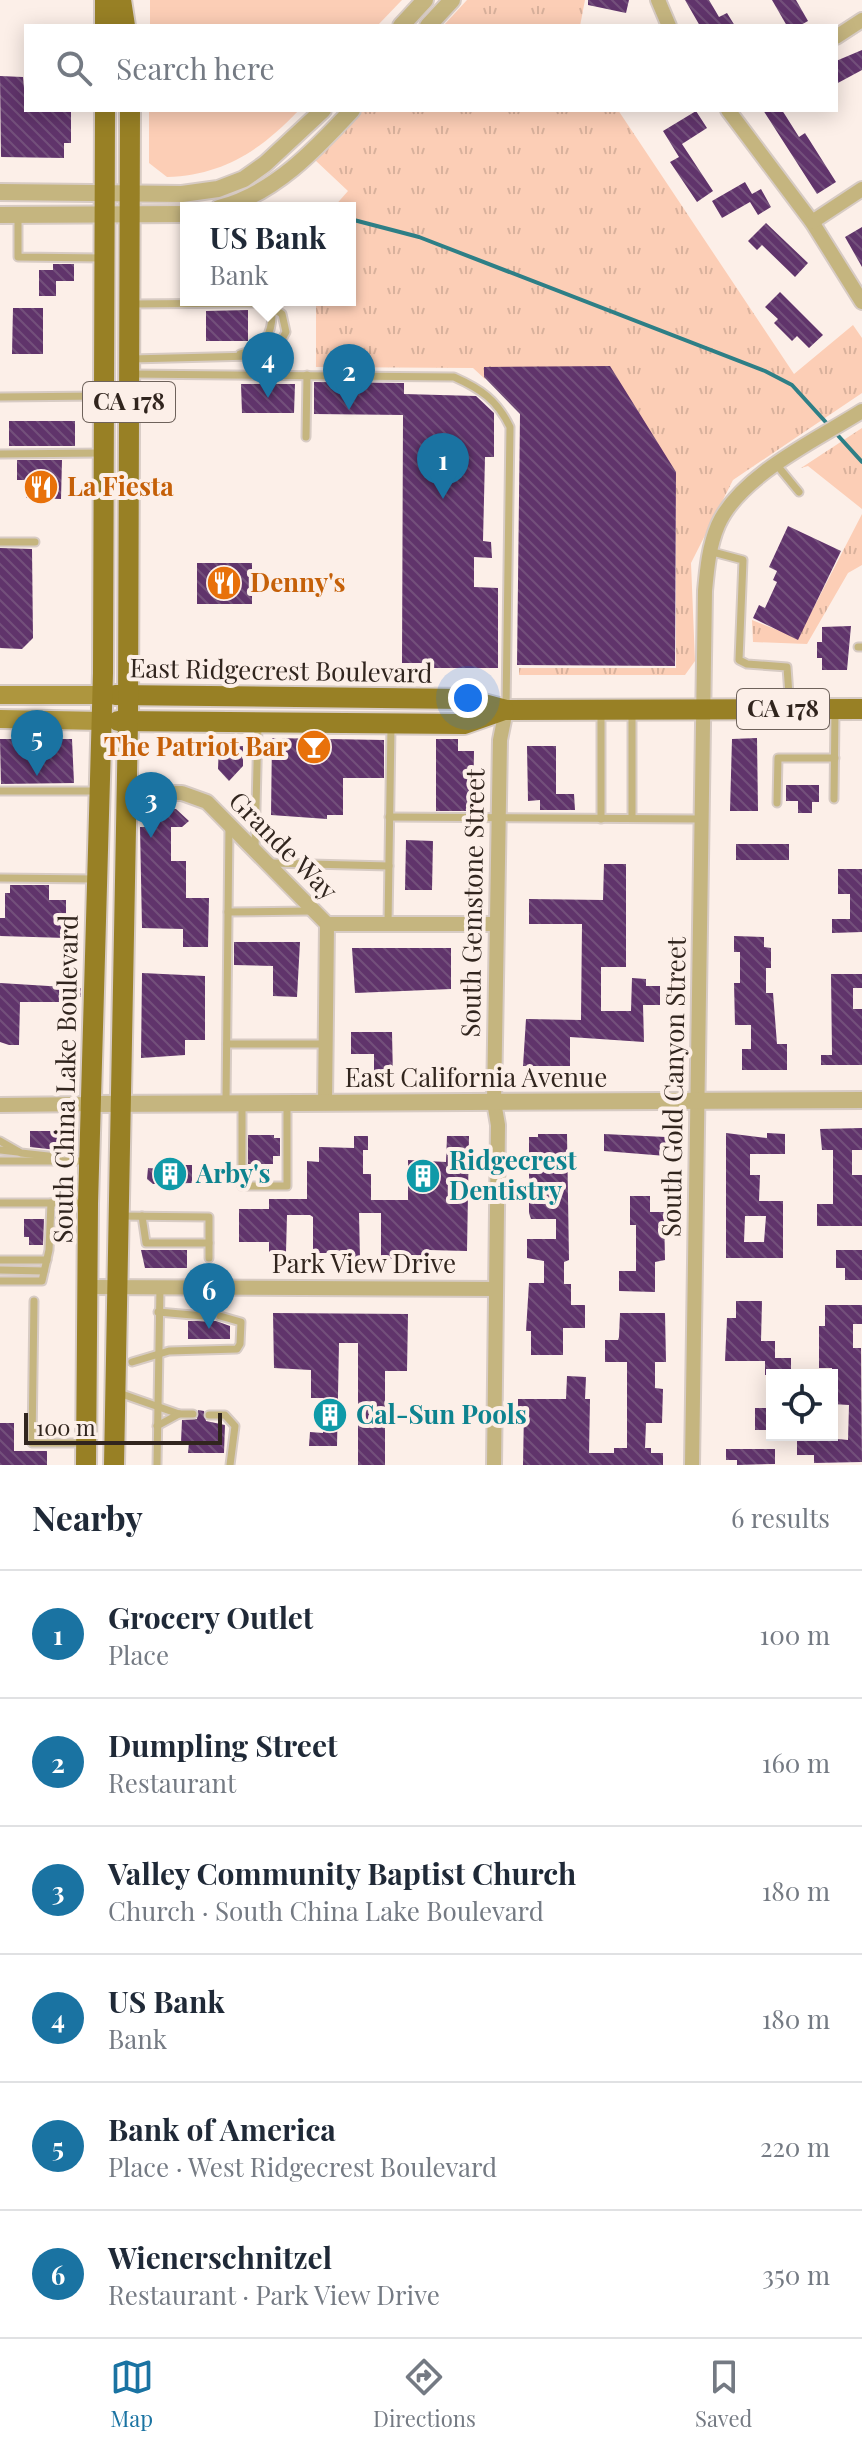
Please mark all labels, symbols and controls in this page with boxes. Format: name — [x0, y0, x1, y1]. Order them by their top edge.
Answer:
search box — [24, 24, 838, 112]
icon: search — [52, 46, 96, 90]
text: Search here — [116, 48, 275, 88]
popup — [180, 202, 356, 306]
text: US Bank — [210, 217, 326, 257]
text: Bank — [210, 257, 269, 292]
pin: 4 — [242, 332, 294, 398]
pin: 2 — [323, 344, 375, 410]
road number: CA 178 — [83, 382, 175, 422]
pin: 1 — [417, 433, 469, 499]
restaurant icon: La Fiesta — [22, 468, 60, 506]
place label: La Fiesta — [67, 468, 174, 503]
restaurant icon: Denny's — [205, 564, 243, 602]
place label: Denny's — [250, 564, 345, 599]
street label: East Ridgecrest Boulevard — [129, 649, 433, 690]
your location — [448, 678, 488, 718]
road number: CA 178 — [737, 689, 829, 729]
pin: 5 — [11, 710, 63, 776]
place label: The Patriot Bar — [104, 728, 288, 763]
bar icon: The Patriot Bar — [295, 728, 333, 766]
street label: South Gemstone Street — [452, 767, 491, 1038]
pin: 3 — [125, 772, 177, 838]
street label: Grande Way — [222, 783, 346, 907]
street label: South China Lake Boulevard — [44, 914, 85, 1244]
street label: South Gold Canyon Street — [652, 936, 693, 1237]
street label: East California Avenue — [345, 1059, 607, 1094]
place label: Ridgecrest Dentistry — [449, 1142, 578, 1207]
building icon: Arby's — [151, 1155, 189, 1193]
place label: Arby's — [195, 1155, 271, 1190]
building icon: Ridgecrest Dentistry — [404, 1157, 442, 1195]
street label: Park View Drive — [272, 1245, 456, 1280]
pin: 6 — [183, 1263, 235, 1329]
map controls — [766, 1369, 838, 1441]
button: locate — [766, 1369, 838, 1441]
building icon: Cal-Sun Pools — [311, 1396, 349, 1434]
place label: Cal-Sun Pools — [356, 1396, 527, 1431]
scale bar — [24, 1409, 222, 1445]
text: 100 m — [36, 1412, 96, 1442]
text: Nearby — [32, 1494, 143, 1540]
text: 6 results — [731, 1500, 830, 1535]
text: Grocery Outlet — [108, 1597, 313, 1637]
text: 1 — [53, 1617, 63, 1652]
text: 100 m — [760, 1617, 830, 1652]
text: Place — [108, 1637, 169, 1672]
text: Dumpling Street — [108, 1725, 338, 1765]
text: 2 — [51, 1745, 65, 1780]
text: 160 m — [762, 1745, 830, 1780]
text: Restaurant — [108, 1765, 236, 1800]
text: Valley Community Baptist Church — [108, 1853, 576, 1893]
text: 3 — [52, 1873, 64, 1908]
text: 180 m — [762, 1873, 830, 1908]
text: Church · South China Lake Boulevard — [108, 1893, 544, 1928]
text: US Bank — [108, 1981, 225, 2021]
text: 4 — [51, 2001, 65, 2036]
text: 180 m — [762, 2001, 830, 2036]
text: Bank — [108, 2021, 167, 2056]
text: Bank of America — [108, 2109, 336, 2149]
text: 5 — [52, 2129, 64, 2164]
text: 220 m — [760, 2129, 830, 2164]
text: Place · West Ridgecrest Boulevard — [108, 2149, 497, 2184]
text: Wienerschnitzel — [108, 2237, 332, 2277]
text: 6 — [51, 2257, 65, 2292]
text: 350 m — [762, 2257, 830, 2292]
text: Restaurant · Park View Drive — [108, 2277, 440, 2312]
tab: Map — [110, 2355, 154, 2433]
tab: Directions — [373, 2355, 476, 2433]
tab: Saved — [695, 2355, 752, 2433]

